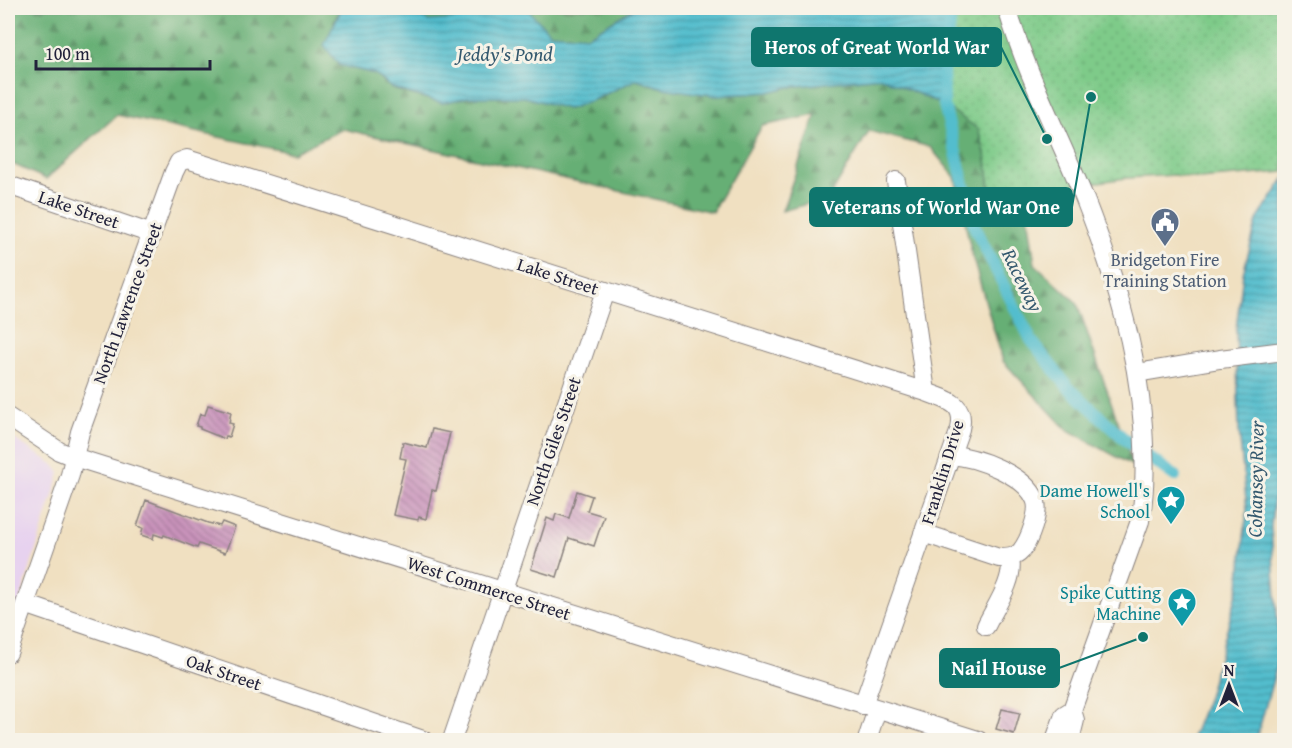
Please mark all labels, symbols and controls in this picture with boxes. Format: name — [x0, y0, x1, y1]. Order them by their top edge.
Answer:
callout: Heros of Great World War — [752, 28, 1001, 66]
text: Heros of Great World War — [764, 32, 990, 61]
scale bar — [36, 33, 210, 71]
water label: Jeddy's Pond — [454, 39, 553, 68]
text: 100 m — [45, 40, 90, 67]
street label: Lake Street — [35, 183, 124, 236]
callout: Veterans of World War One — [810, 188, 1072, 226]
text: Veterans of World War One — [822, 192, 1060, 221]
public building icon: Bridgeton Fire Training Station — [1149, 206, 1181, 248]
street label: North Lawrence Street — [85, 218, 169, 388]
water label: Raceway — [995, 242, 1051, 317]
place label: Bridgeton Fire Training Station — [1103, 246, 1227, 294]
street label: Lake Street — [514, 250, 603, 302]
street label: North Giles Street — [518, 372, 588, 509]
street label: Franklin Drive — [913, 416, 971, 528]
water label: Cohansey River — [1239, 420, 1271, 538]
place label: Dame Howell's School — [1040, 477, 1150, 525]
place icon: Dame Howell's School — [1155, 484, 1187, 526]
street label: West Commerce Street — [404, 549, 575, 627]
place label: Spike Cutting Machine — [1060, 579, 1161, 627]
place icon: Spike Cutting Machine — [1166, 586, 1198, 628]
street label: Oak Street — [183, 647, 266, 698]
callout: Nail House — [940, 649, 1059, 687]
text: Nail House — [952, 653, 1047, 682]
north arrow — [1199, 655, 1259, 715]
text: N — [1224, 658, 1235, 682]

